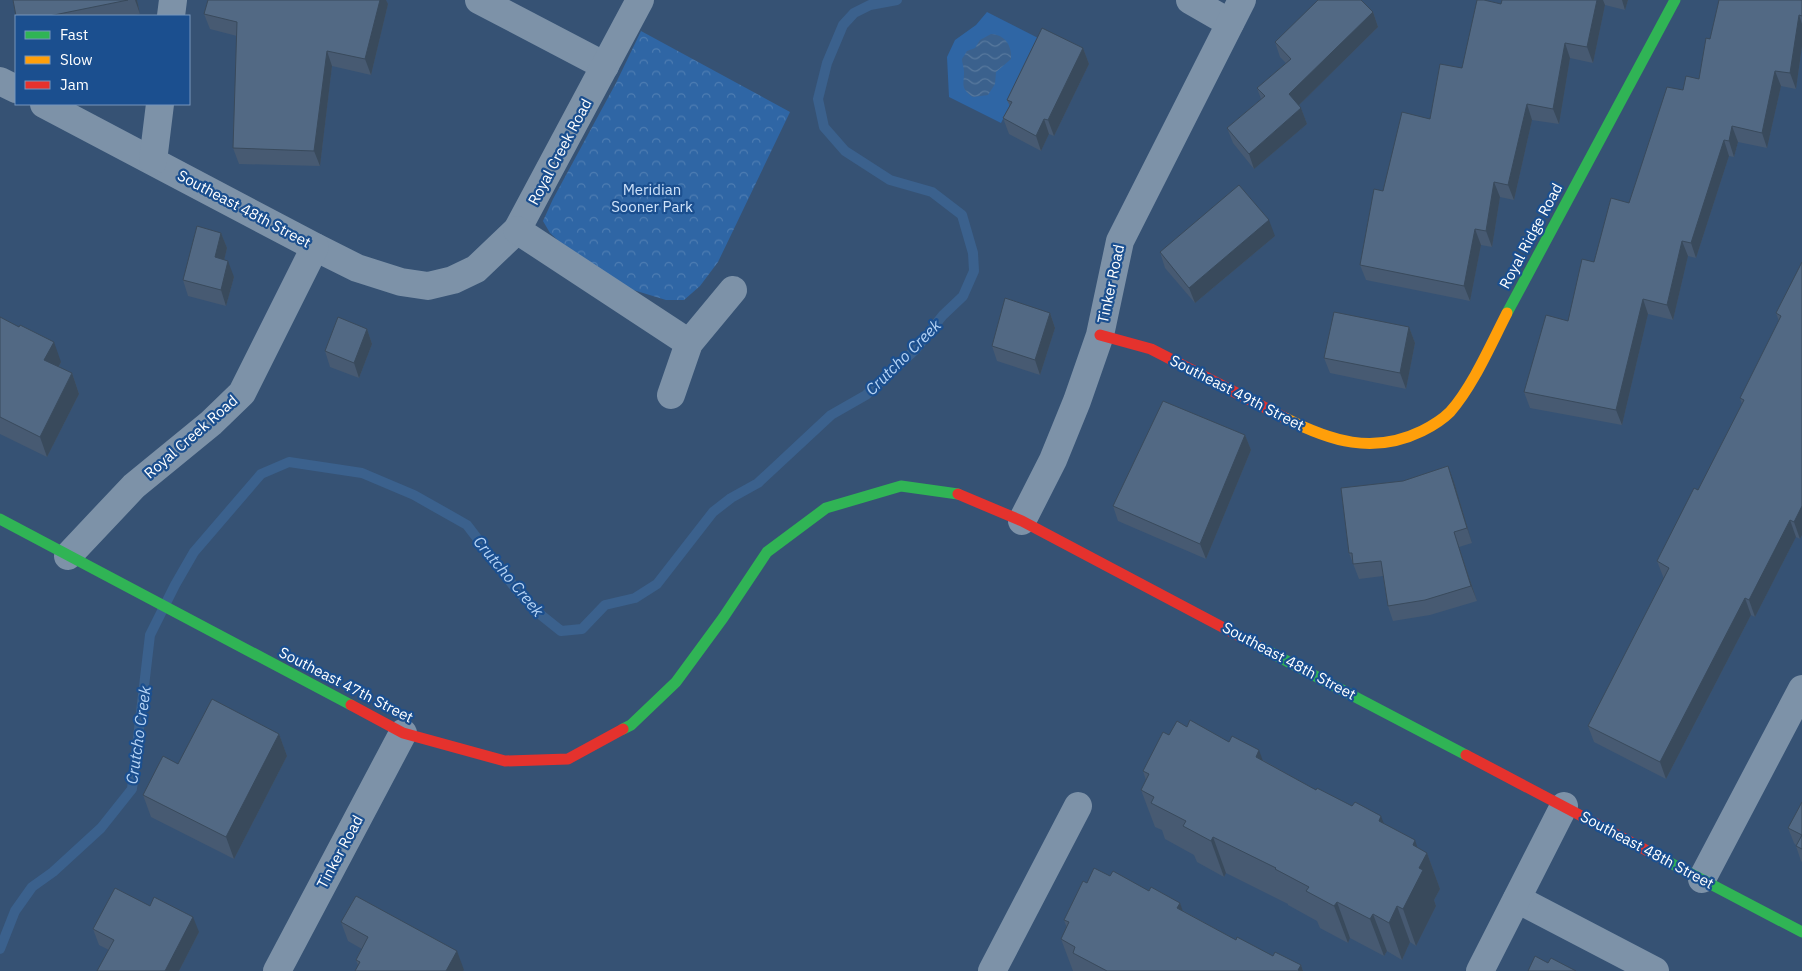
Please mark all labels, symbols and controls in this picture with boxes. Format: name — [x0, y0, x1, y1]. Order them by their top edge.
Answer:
legend — [15, 15, 190, 105]
text: Fast — [60, 25, 88, 44]
text: Slow — [60, 50, 93, 69]
text: Jam — [60, 75, 89, 94]
street label: Royal Creek Road — [524, 95, 596, 208]
street label: Southeast 48th Street — [174, 165, 314, 252]
park label: Meridian Sooner Park — [611, 180, 693, 216]
street label: Royal Ridge Road — [1495, 180, 1566, 292]
street label: Tinker Road — [1093, 243, 1128, 325]
water label: Crutcho Creek — [861, 314, 946, 399]
street label: Southeast 49th Street — [1167, 350, 1308, 435]
street label: Royal Creek Road — [140, 391, 241, 482]
water label: Crutcho Creek — [470, 532, 549, 621]
street label: Southeast 48th Street — [1219, 617, 1359, 704]
street label: Southeast 47th Street — [276, 642, 417, 727]
water label: Crutcho Creek — [121, 684, 155, 785]
street label: Southeast 48th Street — [1577, 806, 1717, 893]
street label: Tinker Road — [312, 812, 367, 892]

